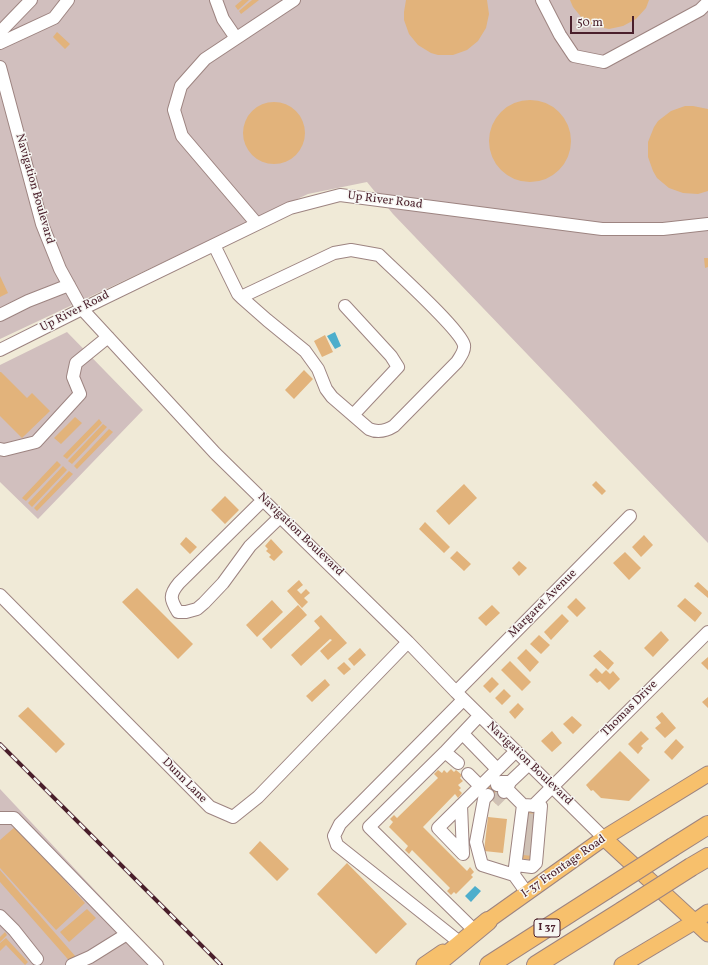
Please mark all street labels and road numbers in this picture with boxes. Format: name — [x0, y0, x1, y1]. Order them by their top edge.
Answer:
street label: Navigation Boulevard — [11, 132, 57, 246]
street label: Up River Road — [347, 189, 423, 213]
street label: Up River Road — [38, 288, 112, 336]
street label: Navigation Boulevard — [254, 490, 346, 580]
street label: Margaret Avenue — [506, 567, 580, 641]
street label: Thomas Drive — [599, 678, 661, 740]
street label: Navigation Boulevard — [483, 719, 575, 809]
street label: Dunn Lane — [158, 755, 210, 807]
street label: I-37 Frontage Road — [519, 832, 609, 902]
road number: I 37 — [534, 919, 560, 937]

